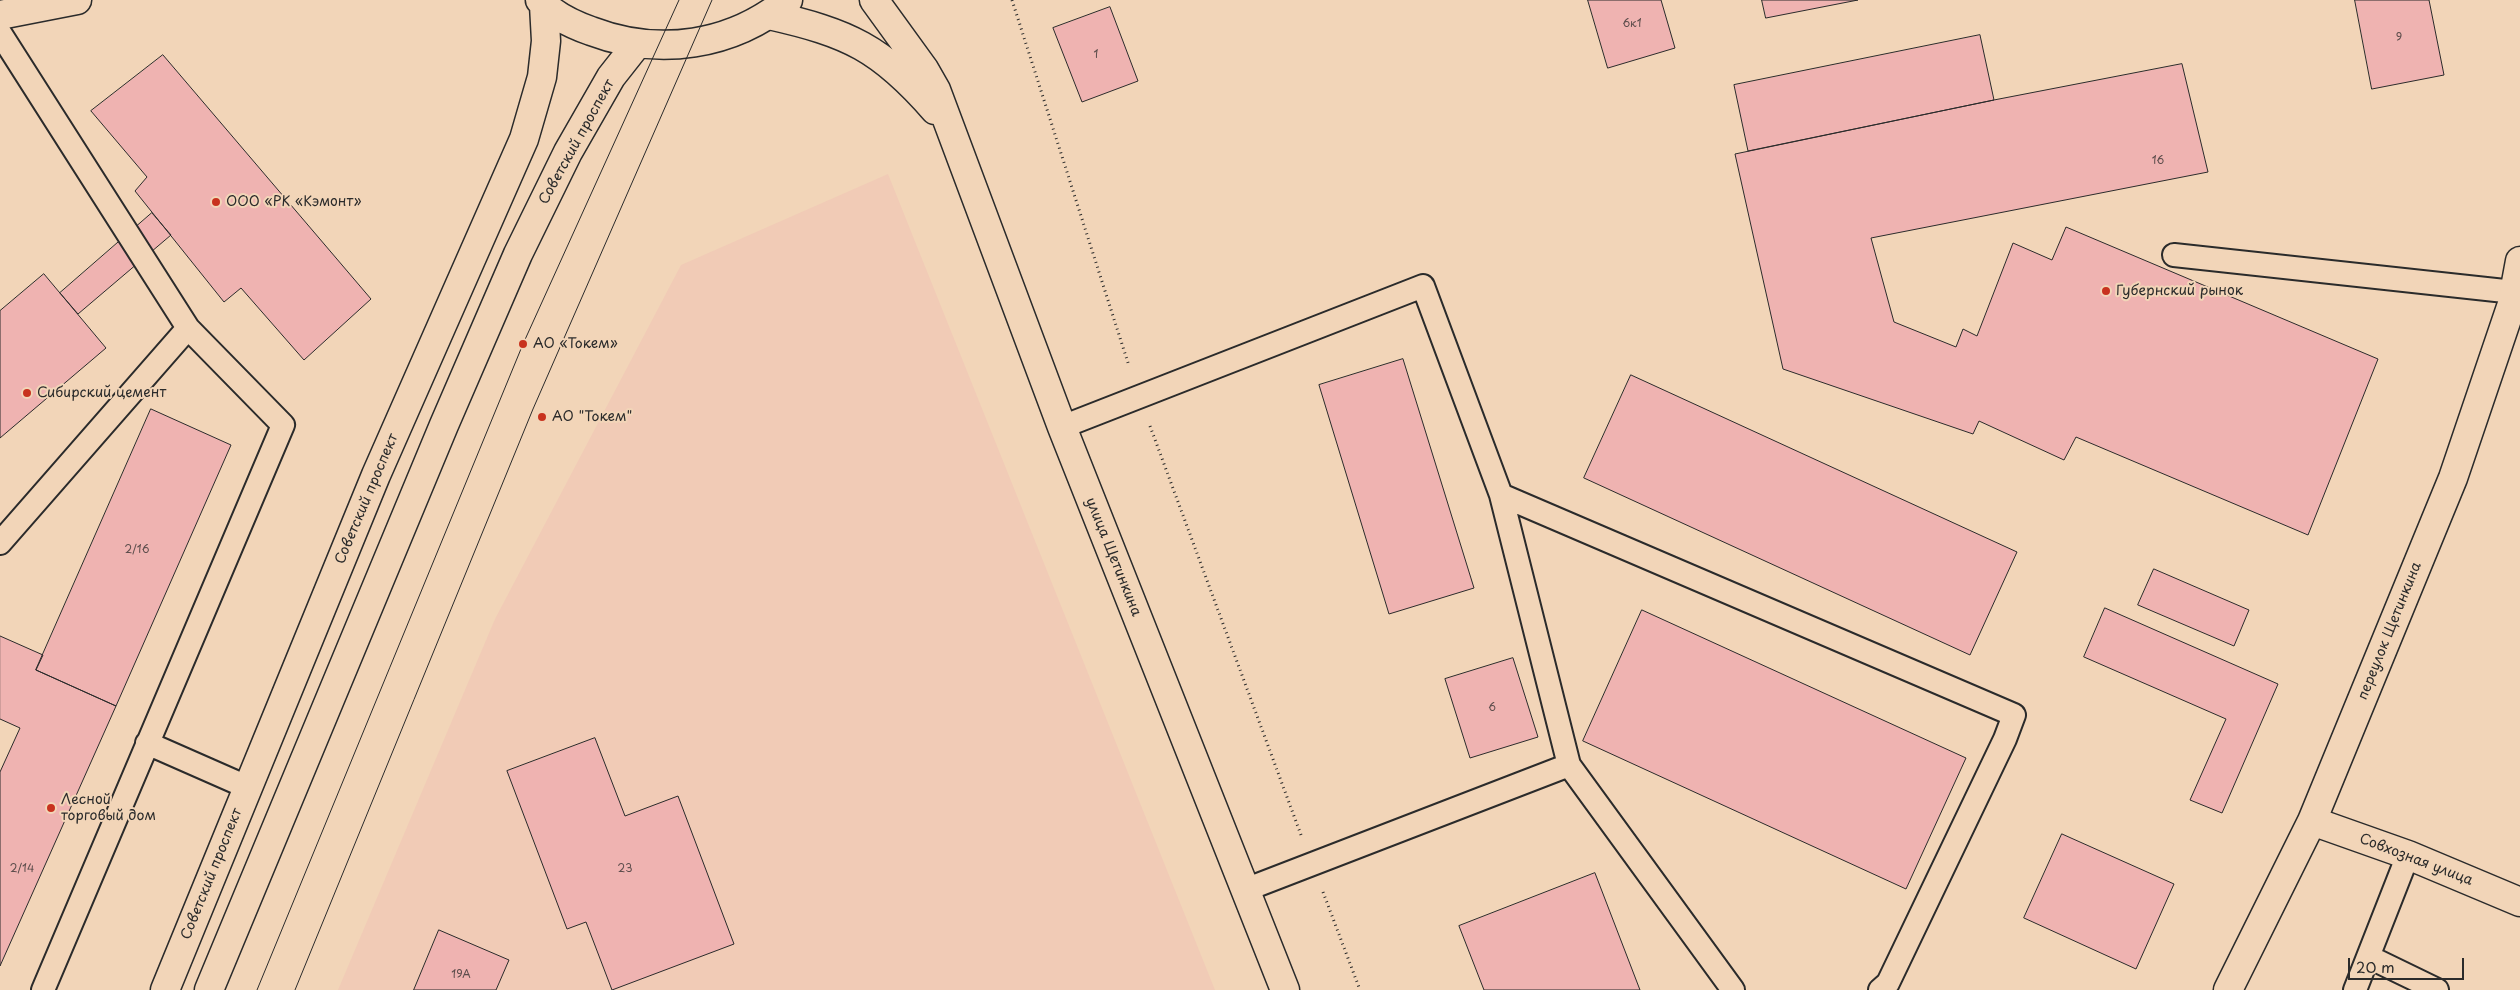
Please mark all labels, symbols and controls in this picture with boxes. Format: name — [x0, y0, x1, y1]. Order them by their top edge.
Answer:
house number: 6к1 — [1622, 17, 1642, 31]
house number: 9 — [2396, 31, 2402, 45]
house number: 1 — [1094, 48, 1098, 62]
street label: Советский проспект — [536, 77, 618, 207]
house number: 16 — [2152, 154, 2164, 168]
place label: ООО «РК «Кэмонт» — [226, 194, 361, 210]
marker: ООО «РК «Кэмонт» — [210, 196, 222, 208]
place label: Губернский рынок — [2116, 283, 2243, 299]
marker: Губернский рынок — [2100, 285, 2112, 297]
place label: АО «Токем» — [533, 336, 618, 352]
marker: АО «Токем» — [517, 338, 529, 350]
place label: Сибирский цемент — [37, 385, 166, 401]
marker: Сибирский цемент — [21, 387, 33, 399]
place label: АО "Токем" — [552, 409, 632, 425]
marker: АО "Токем" — [536, 411, 548, 423]
street label: Советский проспект — [332, 431, 402, 567]
street label: улица Щетинкина — [1082, 495, 1144, 619]
house number: 2/16 — [125, 543, 149, 557]
street label: переулок Щетинкина — [2355, 560, 2425, 702]
house number: 6 — [1488, 701, 1496, 715]
place label: Лесной торговый дом — [61, 792, 156, 824]
marker: Лесной торговый дом — [45, 802, 57, 814]
street label: Советский проспект — [178, 806, 246, 942]
street label: Совхозная улица — [2357, 831, 2475, 889]
house number: 2/14 — [10, 862, 34, 876]
house number: 23 — [618, 862, 632, 876]
scale bar — [2350, 948, 2466, 980]
text: 20 m — [2356, 955, 2395, 978]
house number: 19А — [451, 968, 471, 982]

